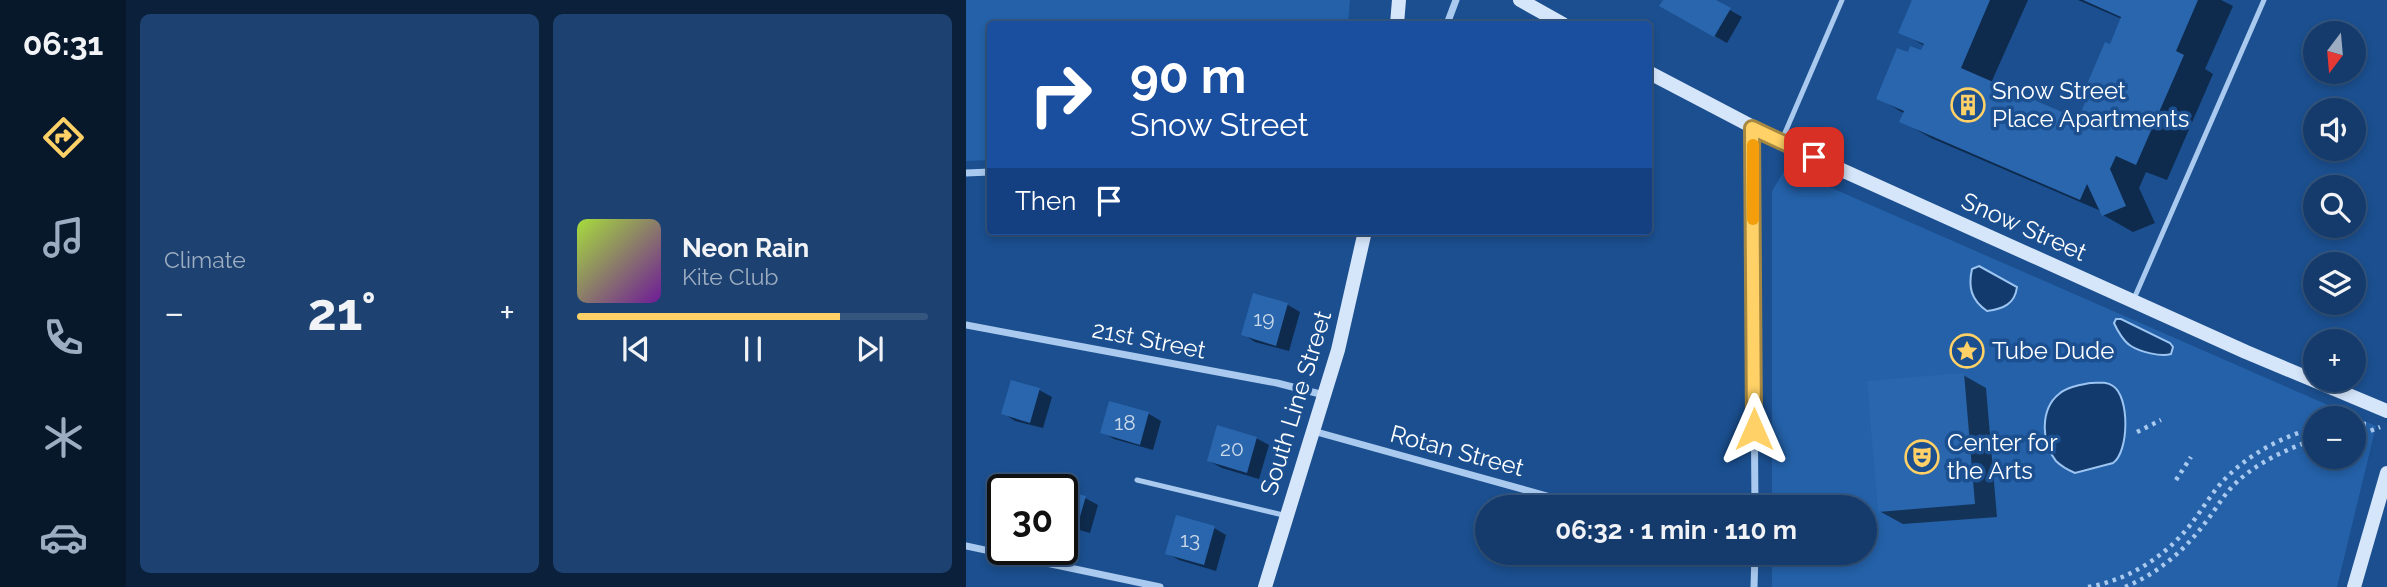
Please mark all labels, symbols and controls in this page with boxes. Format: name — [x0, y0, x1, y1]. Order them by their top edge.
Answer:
north arrow — [2303, 21, 2366, 84]
map controls — [2303, 21, 2366, 469]
text: 06:31 — [23, 25, 103, 62]
text: 90 m — [1130, 47, 1246, 104]
icon: right — [1015, 49, 1106, 140]
place label: Snow Street Place Apartments — [1992, 76, 2189, 133]
building icon: Snow Street Place Apartments — [1949, 86, 1987, 124]
button: sound — [2303, 98, 2366, 161]
text: Snow Street — [1130, 106, 1309, 143]
icon: directions — [39, 113, 88, 162]
pin — [1784, 127, 1844, 187]
icon: arrive — [1795, 138, 1833, 176]
button: search — [2303, 175, 2366, 238]
icon: arrive — [1090, 182, 1128, 220]
text: Then — [1015, 186, 1076, 216]
street label: Snow Street — [1957, 186, 2091, 267]
icon: music — [39, 213, 88, 262]
text: Neon Rain — [682, 233, 809, 263]
text: Climate — [164, 246, 246, 273]
button: layers — [2303, 252, 2366, 315]
text: Kite Club — [682, 263, 779, 290]
text: 21° — [308, 281, 376, 342]
text: − — [164, 290, 184, 335]
text: + — [499, 290, 515, 335]
house number: 19 — [1253, 306, 1275, 331]
street label: South Line Street — [1254, 307, 1337, 499]
icon: phone — [39, 313, 88, 362]
street label: 21st Street — [1090, 314, 1208, 365]
button: + — [2303, 329, 2366, 392]
icon: previous — [617, 330, 655, 368]
icon: pause — [734, 330, 772, 368]
icon: next — [851, 330, 889, 368]
place icon: Tube Dude — [1948, 332, 1986, 370]
place label: Tube Dude — [1992, 336, 2114, 365]
position arrow — [1717, 392, 1791, 466]
button: − — [2303, 406, 2366, 469]
house number: 18 — [1114, 410, 1136, 435]
icon: climate — [39, 413, 88, 462]
street label: Rotan Street — [1387, 419, 1527, 482]
place label: Center for the Arts — [1947, 428, 2058, 485]
house number: 20 — [1220, 436, 1244, 461]
theatre icon: Center for the Arts — [1903, 438, 1941, 476]
speed limit sign: 30 — [987, 474, 1078, 565]
icon: car — [39, 513, 88, 562]
text: 06:32 · 1 min · 110 m — [1555, 515, 1797, 545]
house number: 13 — [1180, 527, 1200, 552]

